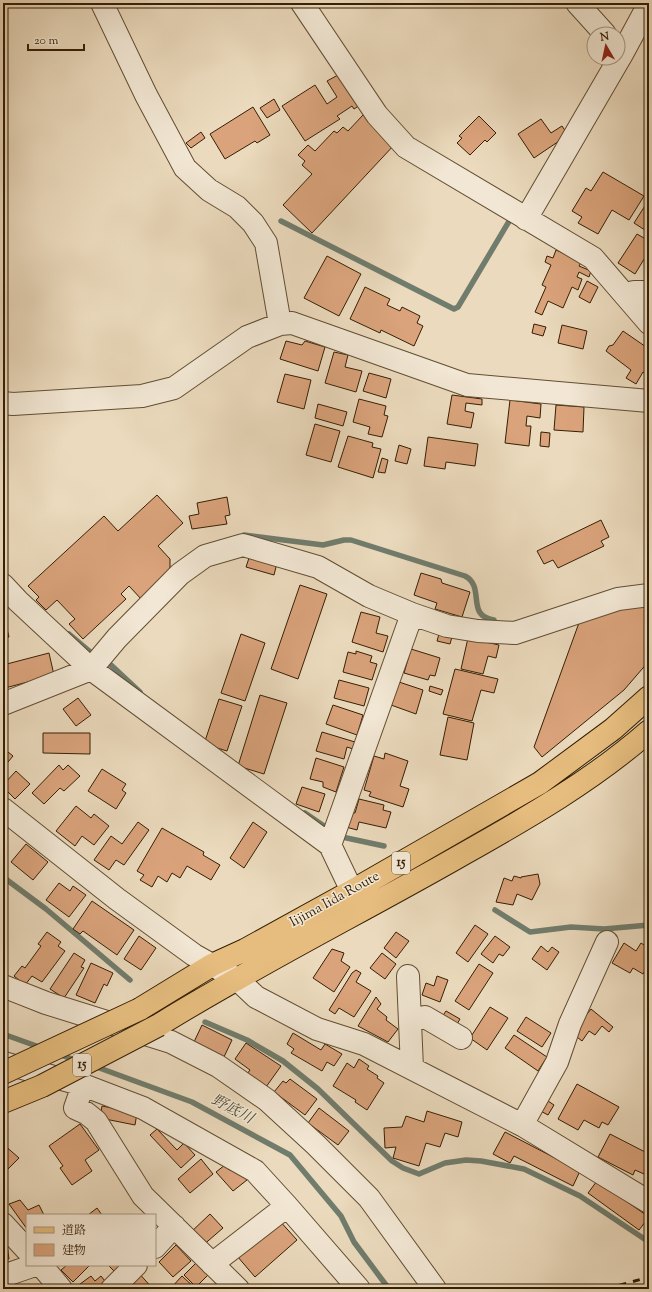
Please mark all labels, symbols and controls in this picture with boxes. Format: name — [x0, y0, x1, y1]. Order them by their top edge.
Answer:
scale bar — [28, 26, 84, 52]
north arrow — [586, 26, 626, 66]
text: N — [598, 28, 610, 46]
text: 20 m — [34, 32, 59, 50]
road number: 15 — [392, 852, 410, 874]
street label: Iijima Iida Route — [286, 867, 384, 933]
road number: 15 — [73, 1054, 91, 1076]
water label: 野底川 — [207, 1090, 259, 1131]
legend — [26, 1214, 156, 1266]
text: 道路 — [62, 1222, 86, 1240]
text: 建物 — [62, 1242, 86, 1260]

